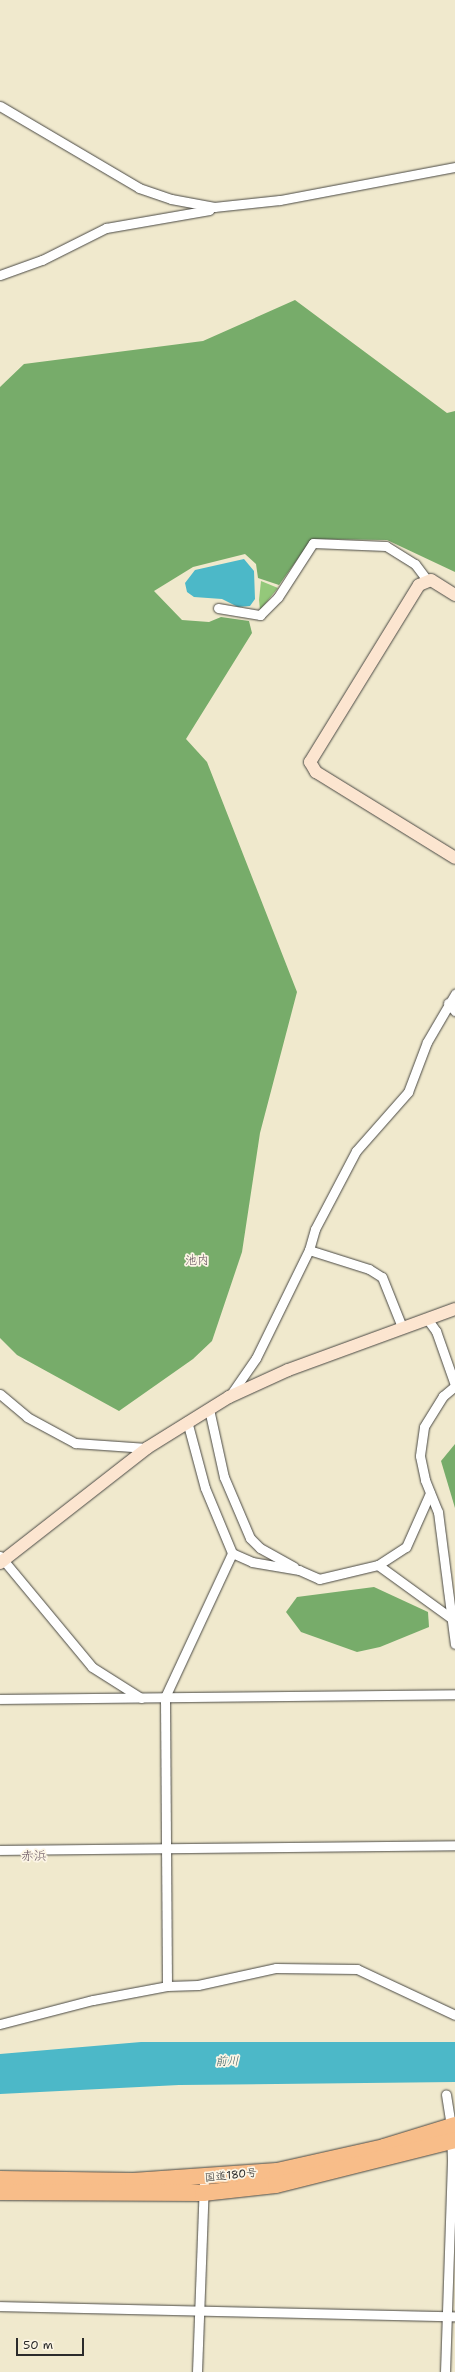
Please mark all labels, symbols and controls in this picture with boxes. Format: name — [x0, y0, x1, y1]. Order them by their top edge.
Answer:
district label: 池内 — [185, 1254, 209, 1268]
district label: 赤浜 — [21, 1848, 47, 1864]
water label: 前川 — [215, 2055, 239, 2069]
street label: 国道180号 — [204, 2167, 258, 2185]
scale bar — [18, 2330, 86, 2356]
text: 50 m — [23, 2337, 53, 2353]

